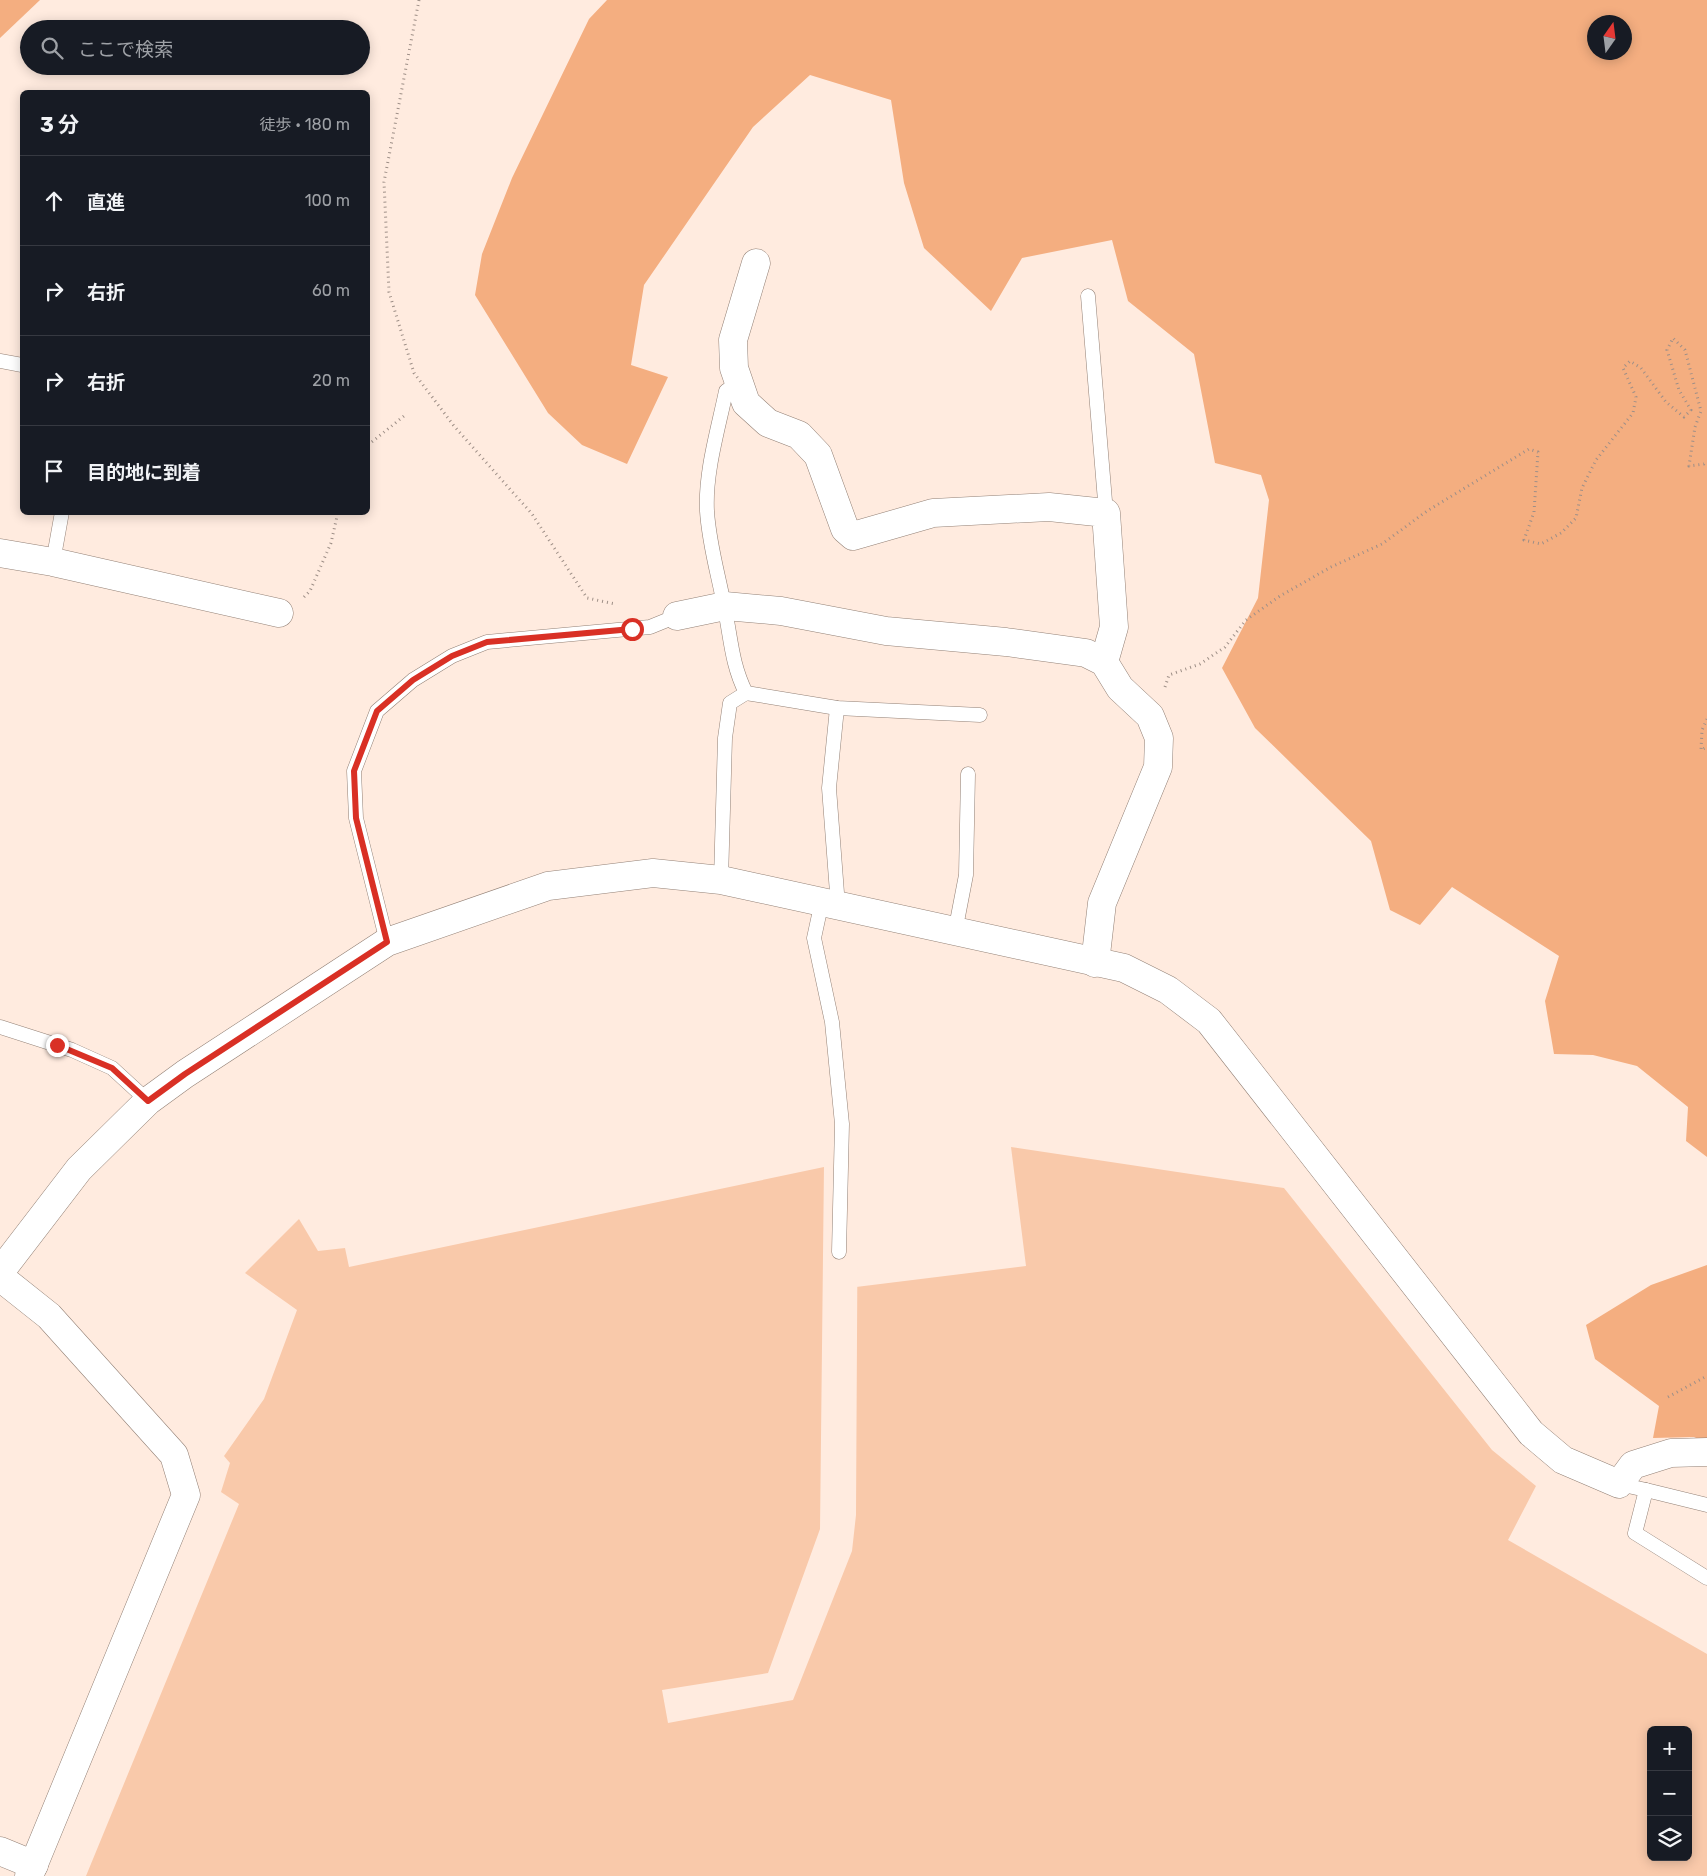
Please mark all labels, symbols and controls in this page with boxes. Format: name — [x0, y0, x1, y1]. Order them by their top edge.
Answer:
north arrow — [1587, 15, 1632, 60]
search box — [20, 20, 370, 75]
icon: search — [38, 34, 66, 62]
text: ここで検索 — [78, 38, 173, 61]
text: 3 分 — [40, 112, 79, 137]
text: 徒歩 · 180 m — [260, 115, 350, 134]
icon: ahead — [40, 187, 68, 215]
text: 直進 — [87, 191, 125, 214]
text: 100 m — [305, 191, 350, 210]
icon: right — [40, 277, 68, 305]
text: 右折 — [87, 281, 125, 304]
text: 60 m — [312, 281, 350, 300]
icon: right — [40, 367, 68, 395]
text: 右折 — [87, 371, 125, 394]
text: 20 m — [312, 371, 350, 390]
icon: arrive — [40, 457, 68, 485]
text: 目的地に到着 — [87, 461, 201, 484]
route start — [621, 618, 644, 641]
route end — [46, 1034, 69, 1057]
map controls — [1647, 1726, 1692, 1861]
button: + — [1647, 1726, 1692, 1771]
button: − — [1647, 1771, 1692, 1816]
button: layers — [1647, 1816, 1692, 1861]

